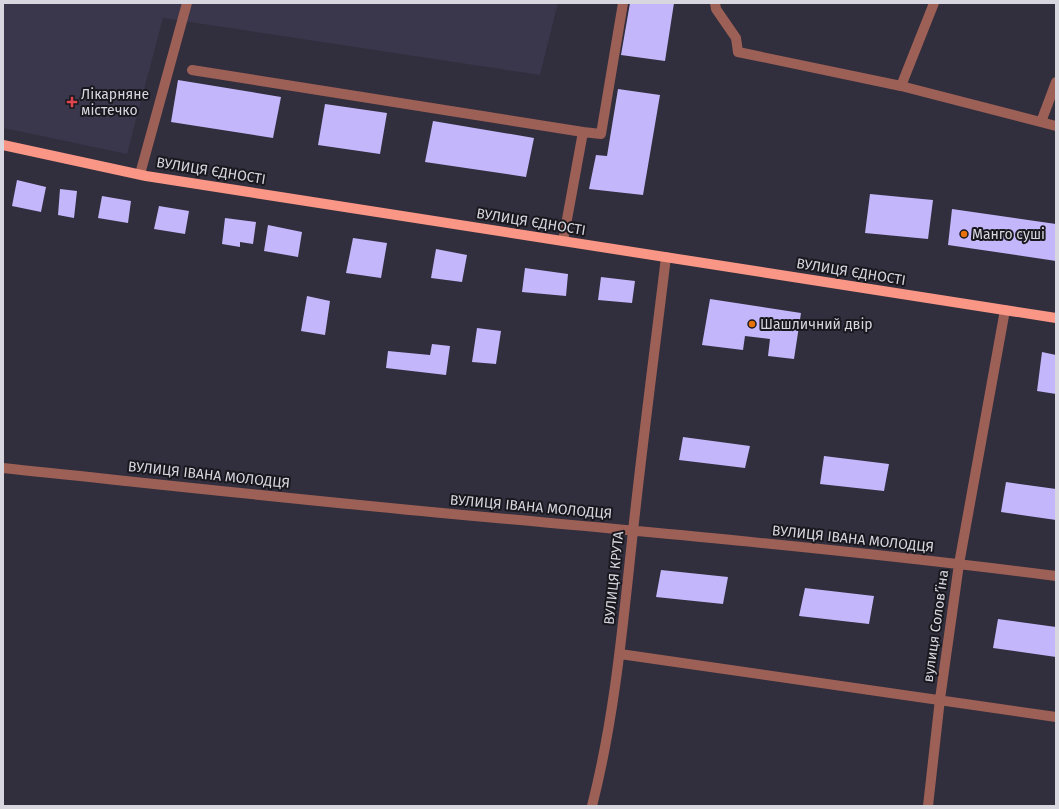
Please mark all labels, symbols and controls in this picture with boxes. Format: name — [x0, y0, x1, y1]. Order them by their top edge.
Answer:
place label: Лікарняне містечко — [81, 86, 149, 119]
marker: Лікарняне містечко — [66, 96, 78, 108]
street label: ВУЛИЦЯ ЄДНОСТІ — [155, 154, 267, 188]
street label: ВУЛИЦЯ ЄДНОСТІ — [475, 205, 587, 239]
place label: Манго суші — [972, 226, 1045, 243]
marker: Манго суші — [959, 229, 969, 239]
street label: ВУЛИЦЯ ЄДНОСТІ — [795, 255, 907, 289]
place label: Шашличний двір — [760, 316, 873, 333]
marker: Шашличний двір — [747, 319, 757, 329]
street label: ВУЛИЦЯ ІВАНА МОЛОДЦЯ — [127, 458, 291, 492]
street label: ВУЛИЦЯ ІВАНА МОЛОДЦЯ — [449, 491, 613, 523]
street label: ВУЛИЦЯ ІВАНА МОЛОДЦЯ — [771, 522, 935, 556]
street label: ВУЛИЦЯ КРУТА — [601, 530, 627, 626]
street label: вулиця Соловʼїна — [920, 569, 952, 683]

